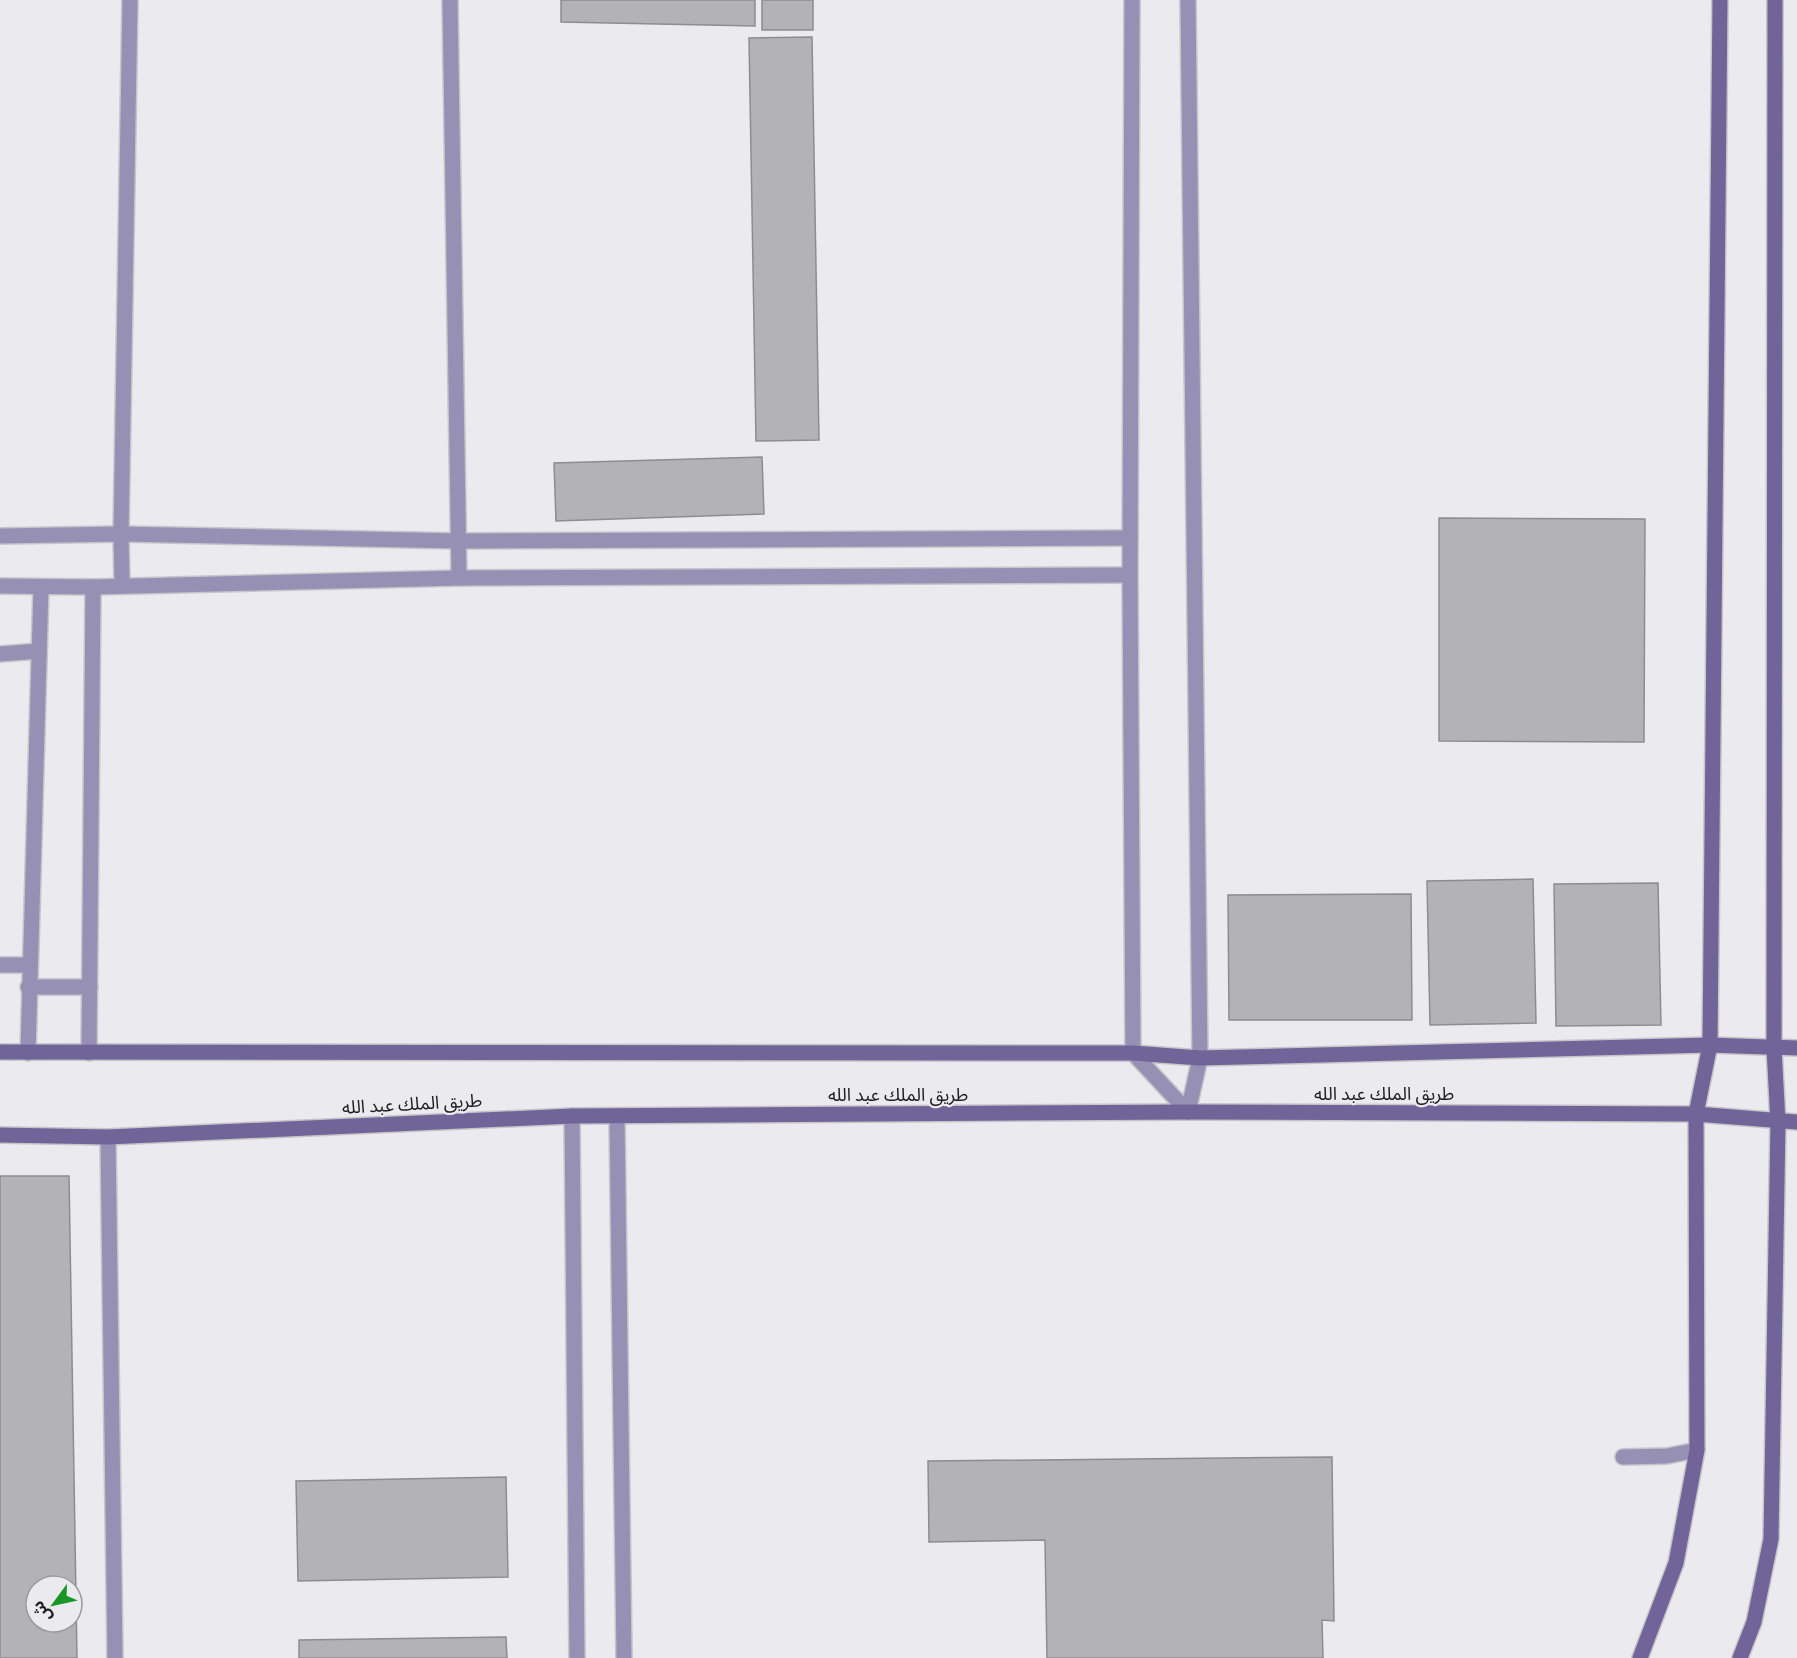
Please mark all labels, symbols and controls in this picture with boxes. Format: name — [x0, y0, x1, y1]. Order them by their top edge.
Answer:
street label: طريق الملك عبد الله — [1314, 1083, 1454, 1105]
street label: طريق الملك عبد الله — [828, 1084, 968, 1106]
street label: طريق الملك عبد الله — [341, 1089, 483, 1119]
north arrow — [24, 1574, 84, 1634]
text: ش — [28, 1597, 56, 1626]

